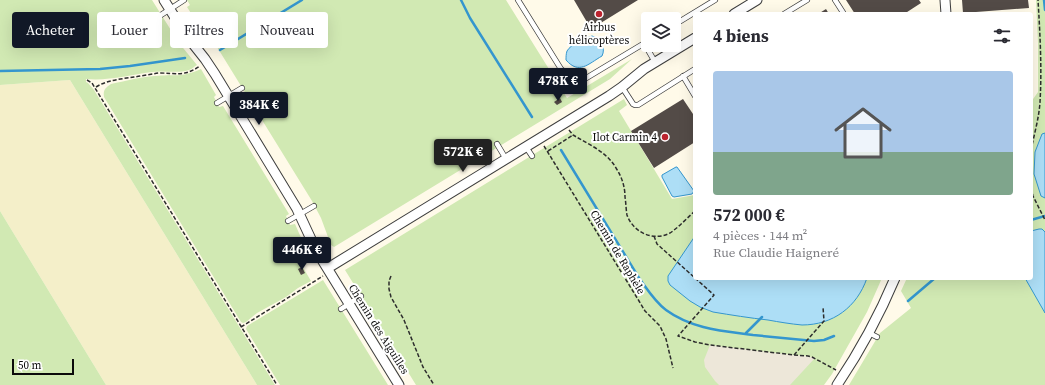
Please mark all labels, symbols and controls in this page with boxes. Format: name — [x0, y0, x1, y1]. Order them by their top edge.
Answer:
marker: Airbus hélicoptères — [594, 9, 604, 19]
chip: Acheter — [12, 12, 89, 48]
chip: Louer — [97, 12, 162, 48]
chip: Filtres — [170, 12, 238, 48]
chip: Nouveau — [246, 12, 328, 48]
map controls — [641, 12, 681, 52]
button: layers — [641, 12, 681, 52]
place label: Airbus hélicoptères — [569, 20, 629, 48]
text: 4 biens — [713, 24, 769, 48]
icon: filters — [991, 25, 1013, 47]
pin: 478K € — [525, 68, 591, 102]
text: 478K € — [538, 72, 578, 89]
pin: 384K € — [226, 92, 292, 126]
text: 384K € — [239, 96, 279, 113]
icon: home — [827, 97, 899, 169]
place label: Ilot Carmin 4 — [593, 130, 657, 145]
marker: Ilot Carmin 4 — [660, 132, 670, 142]
pin: 572K € — [430, 139, 496, 173]
text: 572K € — [443, 143, 483, 160]
text: 572 000 € — [713, 203, 785, 227]
street label: Chemin de Raphèle — [586, 207, 649, 298]
text: 4 pièces · 144 m² — [713, 227, 807, 244]
pin: 446K € — [269, 237, 335, 271]
text: 446K € — [282, 241, 322, 258]
text: Rue Claudie Haigneré — [713, 244, 839, 261]
street label: Chemin des Aiguilles — [345, 281, 413, 377]
scale bar — [12, 357, 74, 376]
text: 50 m — [18, 358, 41, 373]

